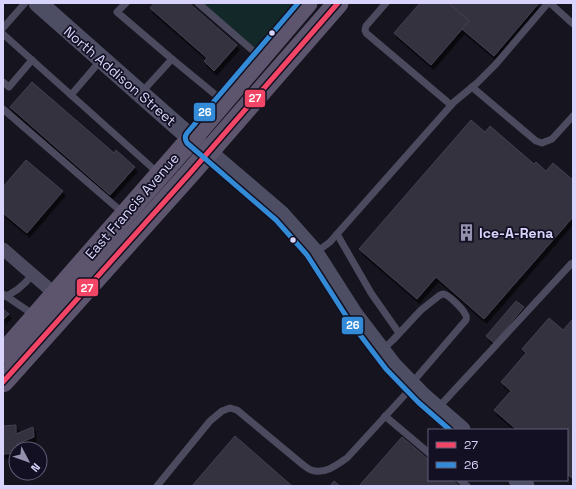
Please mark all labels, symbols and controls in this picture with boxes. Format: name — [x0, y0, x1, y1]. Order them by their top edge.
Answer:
street label: North Addison Street — [60, 22, 180, 130]
unlabelled marker — [267, 28, 277, 38]
line badge: 27 — [244, 89, 266, 108]
text: 27 — [249, 91, 261, 105]
line badge: 26 — [193, 102, 216, 122]
text: 26 — [198, 105, 212, 119]
street label: East Francis Avenue — [81, 149, 183, 263]
building icon: Ice-A-Rena — [456, 223, 476, 243]
place label: Ice-A-Rena — [479, 224, 553, 242]
unlabelled marker — [288, 235, 298, 245]
line badge: 27 — [76, 278, 99, 297]
text: 27 — [81, 281, 93, 295]
line badge: 26 — [341, 316, 364, 335]
text: 26 — [346, 318, 360, 332]
legend — [428, 429, 568, 481]
text: 27 — [464, 437, 478, 453]
north arrow — [8, 441, 48, 481]
text: 26 — [464, 457, 479, 473]
text: N — [28, 460, 43, 475]

